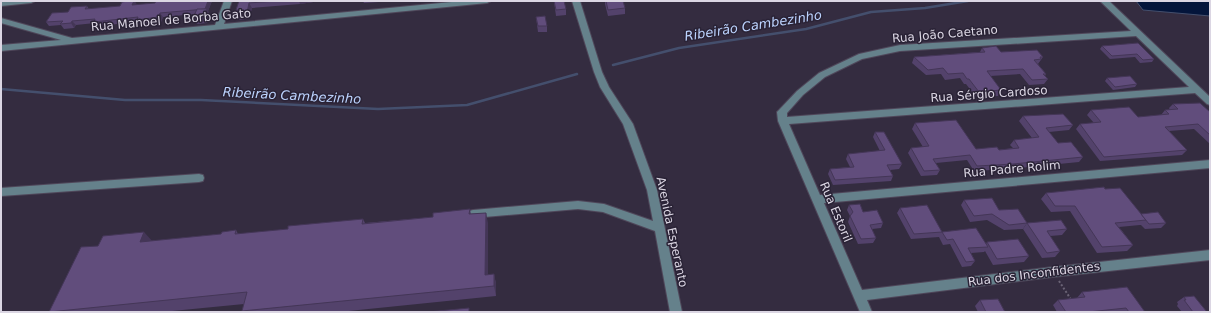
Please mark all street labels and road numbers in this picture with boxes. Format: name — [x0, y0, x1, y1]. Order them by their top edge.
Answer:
street label: Rua Manoel de Borba Gato — [90, 6, 252, 34]
street label: Rua João Caetano — [892, 22, 998, 46]
street label: Rua Sérgio Cardoso — [930, 83, 1048, 105]
street label: Rua Padre Rolim — [963, 158, 1061, 180]
street label: Avenida Esperanto — [653, 176, 691, 288]
street label: Rua Estoril — [817, 180, 855, 244]
street label: Rua dos Inconfidentes — [967, 259, 1101, 289]

